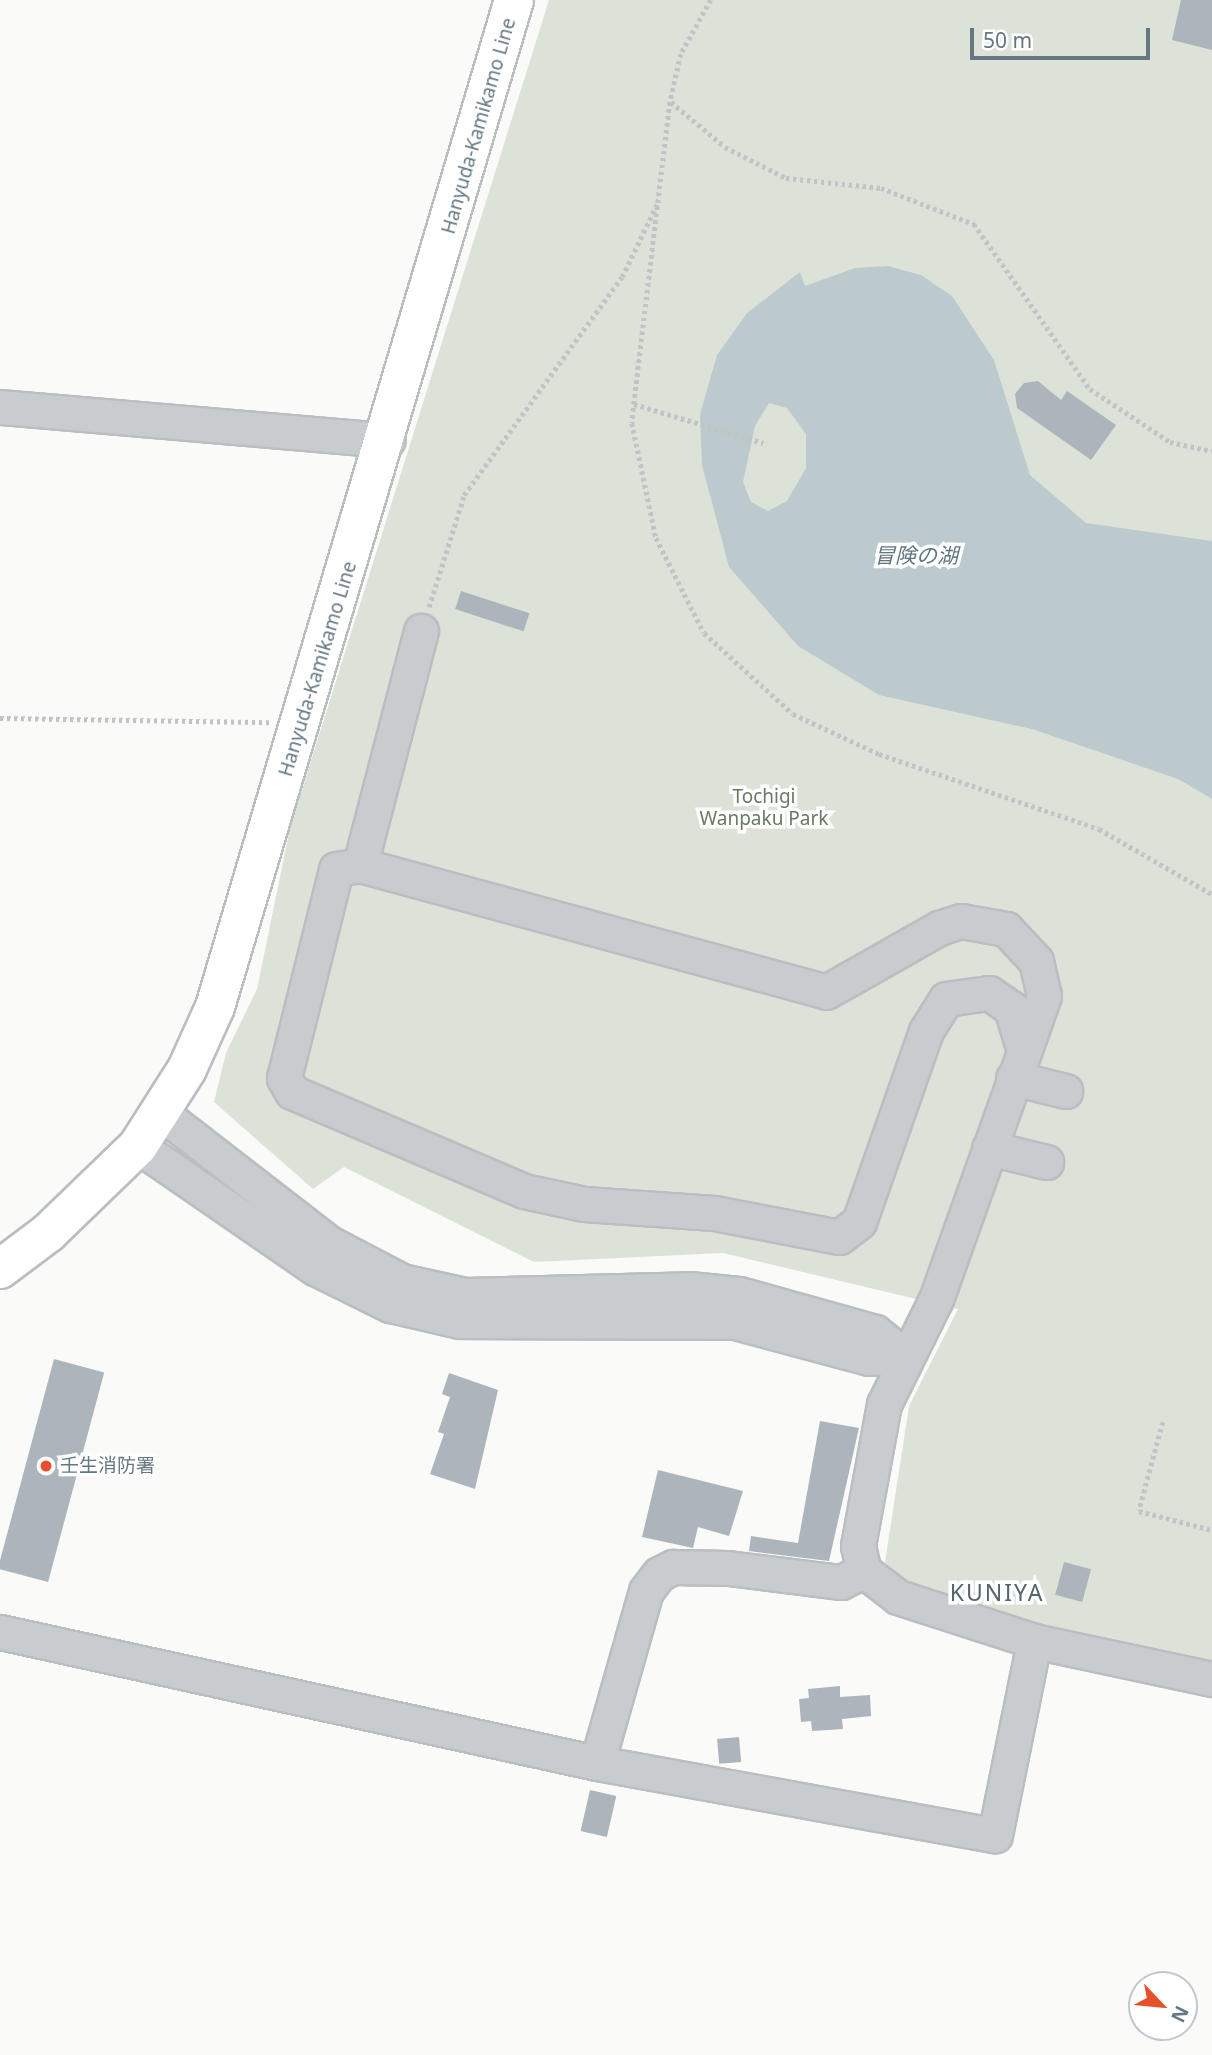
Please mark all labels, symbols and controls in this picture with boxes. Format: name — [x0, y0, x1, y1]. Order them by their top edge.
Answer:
scale bar — [974, 14, 1154, 58]
street label: Hanyuda-Kamikamo Line — [437, 15, 521, 237]
text: 50 m — [983, 26, 1032, 54]
water label: 冒険の湖 — [874, 542, 958, 568]
street label: Hanyuda-Kamikamo Line — [274, 559, 362, 779]
park label: Tochigi Wanpaku Park — [699, 786, 829, 830]
place label: 壬生消防署 — [60, 1455, 155, 1477]
marker: 壬生消防署 — [38, 1458, 54, 1474]
district label: KUNIYA — [950, 1578, 1044, 1606]
north arrow — [1128, 1971, 1198, 2041]
text: N — [1165, 2002, 1195, 2027]

